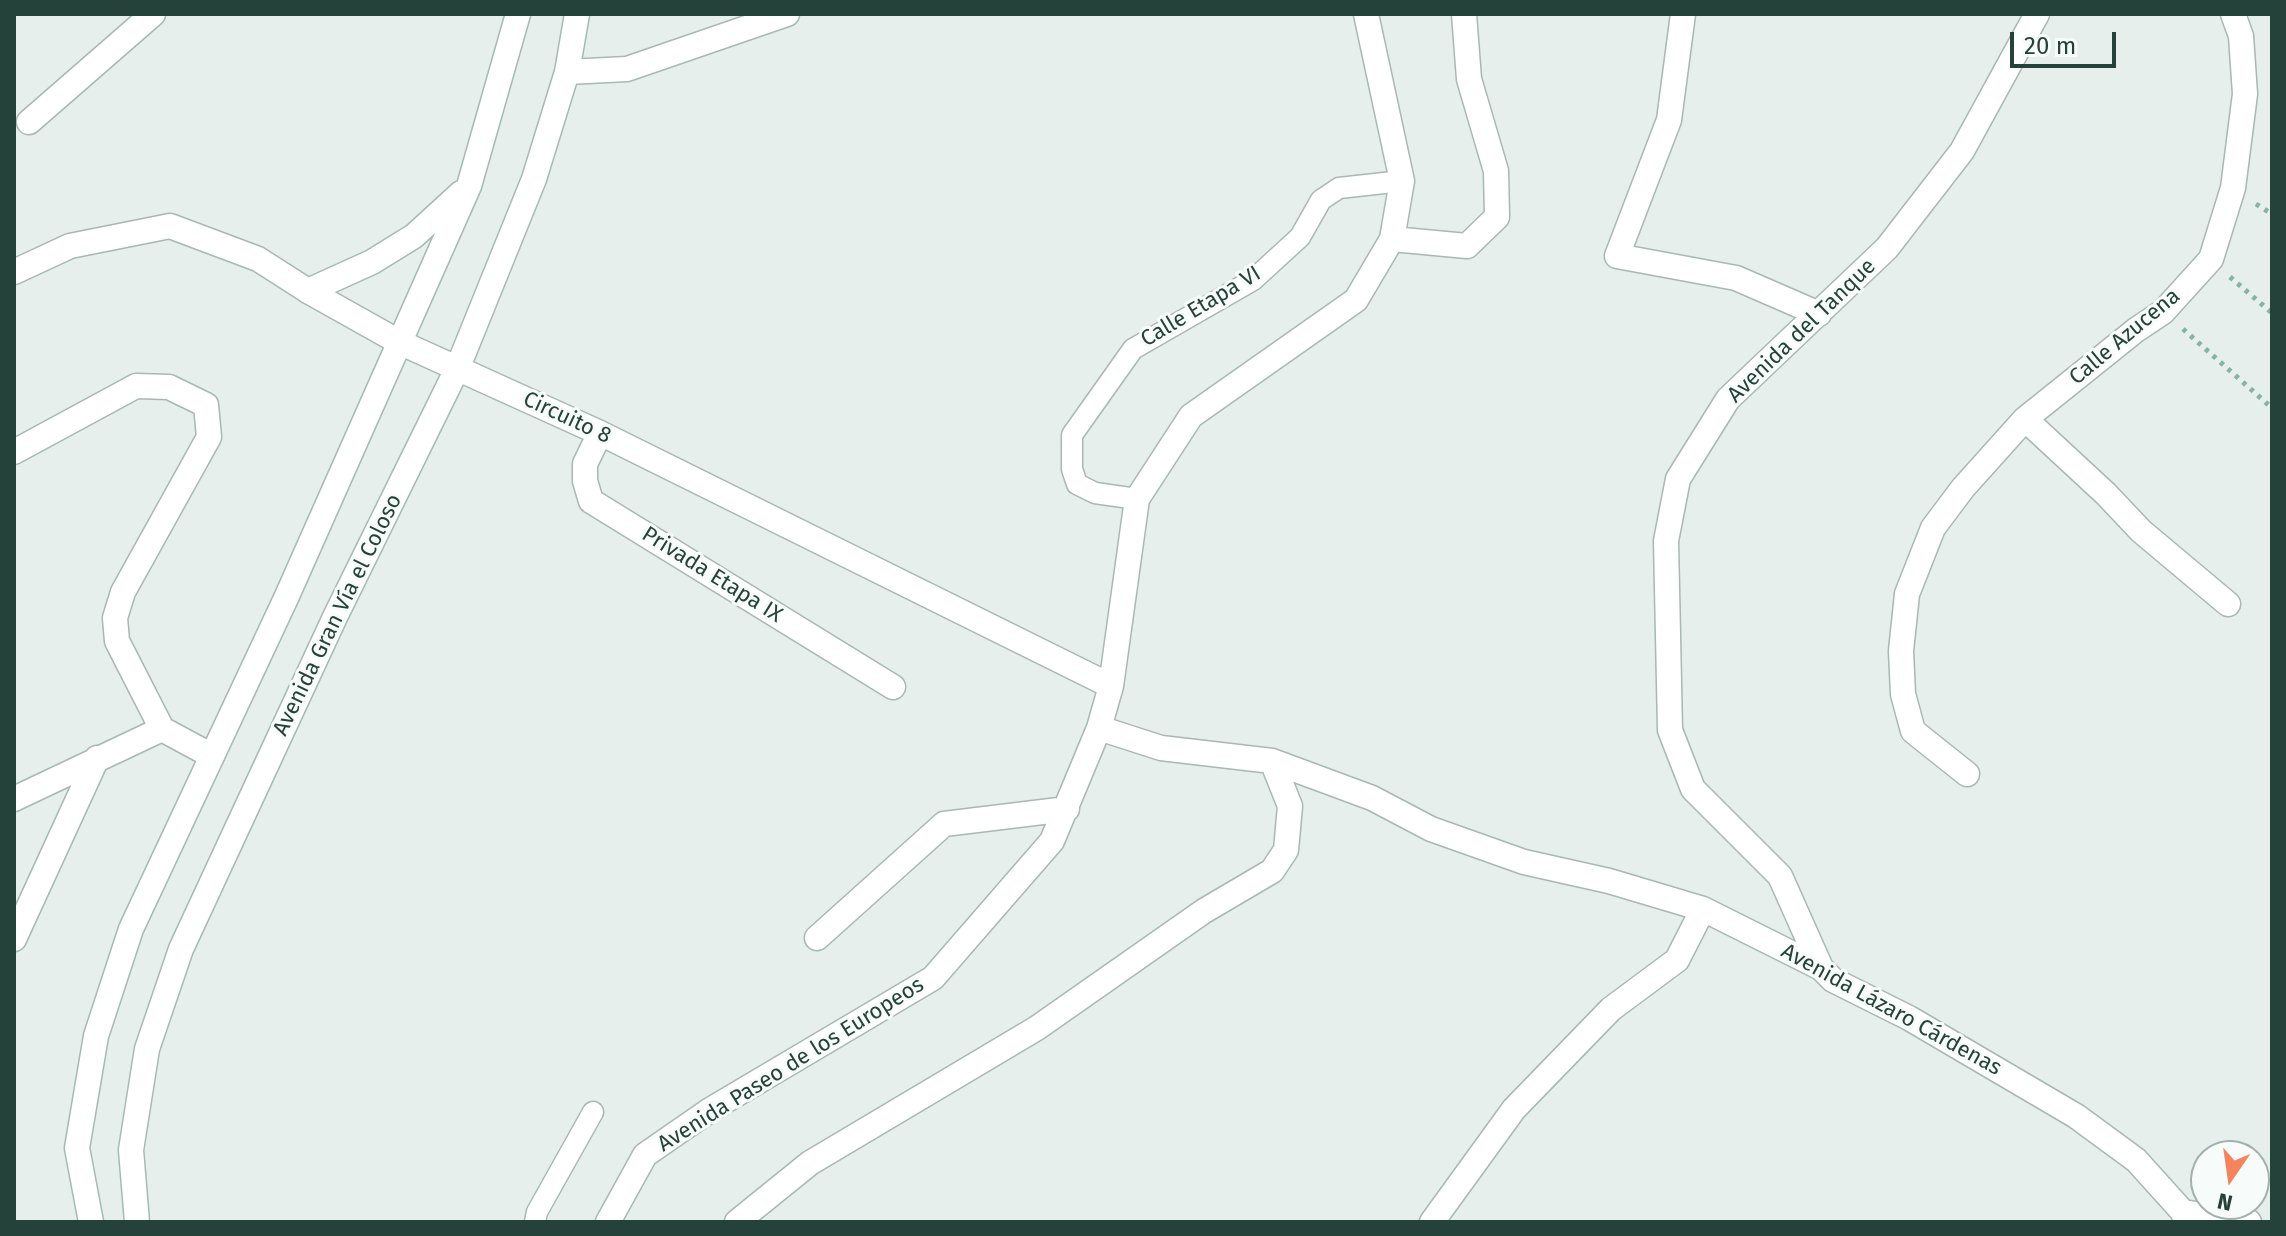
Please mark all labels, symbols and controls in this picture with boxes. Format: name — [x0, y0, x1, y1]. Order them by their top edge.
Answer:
scale bar — [2014, 16, 2120, 66]
text: 20 m — [2024, 32, 2076, 60]
street label: Avenida del Tanque — [1722, 253, 1882, 409]
street label: Calle Etapa VI — [1136, 261, 1266, 353]
street label: Calle Azucena — [2064, 283, 2186, 391]
street label: Circuito 8 — [519, 386, 615, 450]
street label: Avenida Gran Vía el Coloso — [268, 490, 408, 740]
street label: Privada Etapa IX — [637, 521, 787, 629]
street label: Avenida Lázaro Cárdenas — [1776, 938, 2006, 1082]
street label: Avenida Paseo de los Europeos — [653, 972, 929, 1158]
north arrow — [2190, 1140, 2270, 1220]
text: N — [2215, 1187, 2235, 1217]

